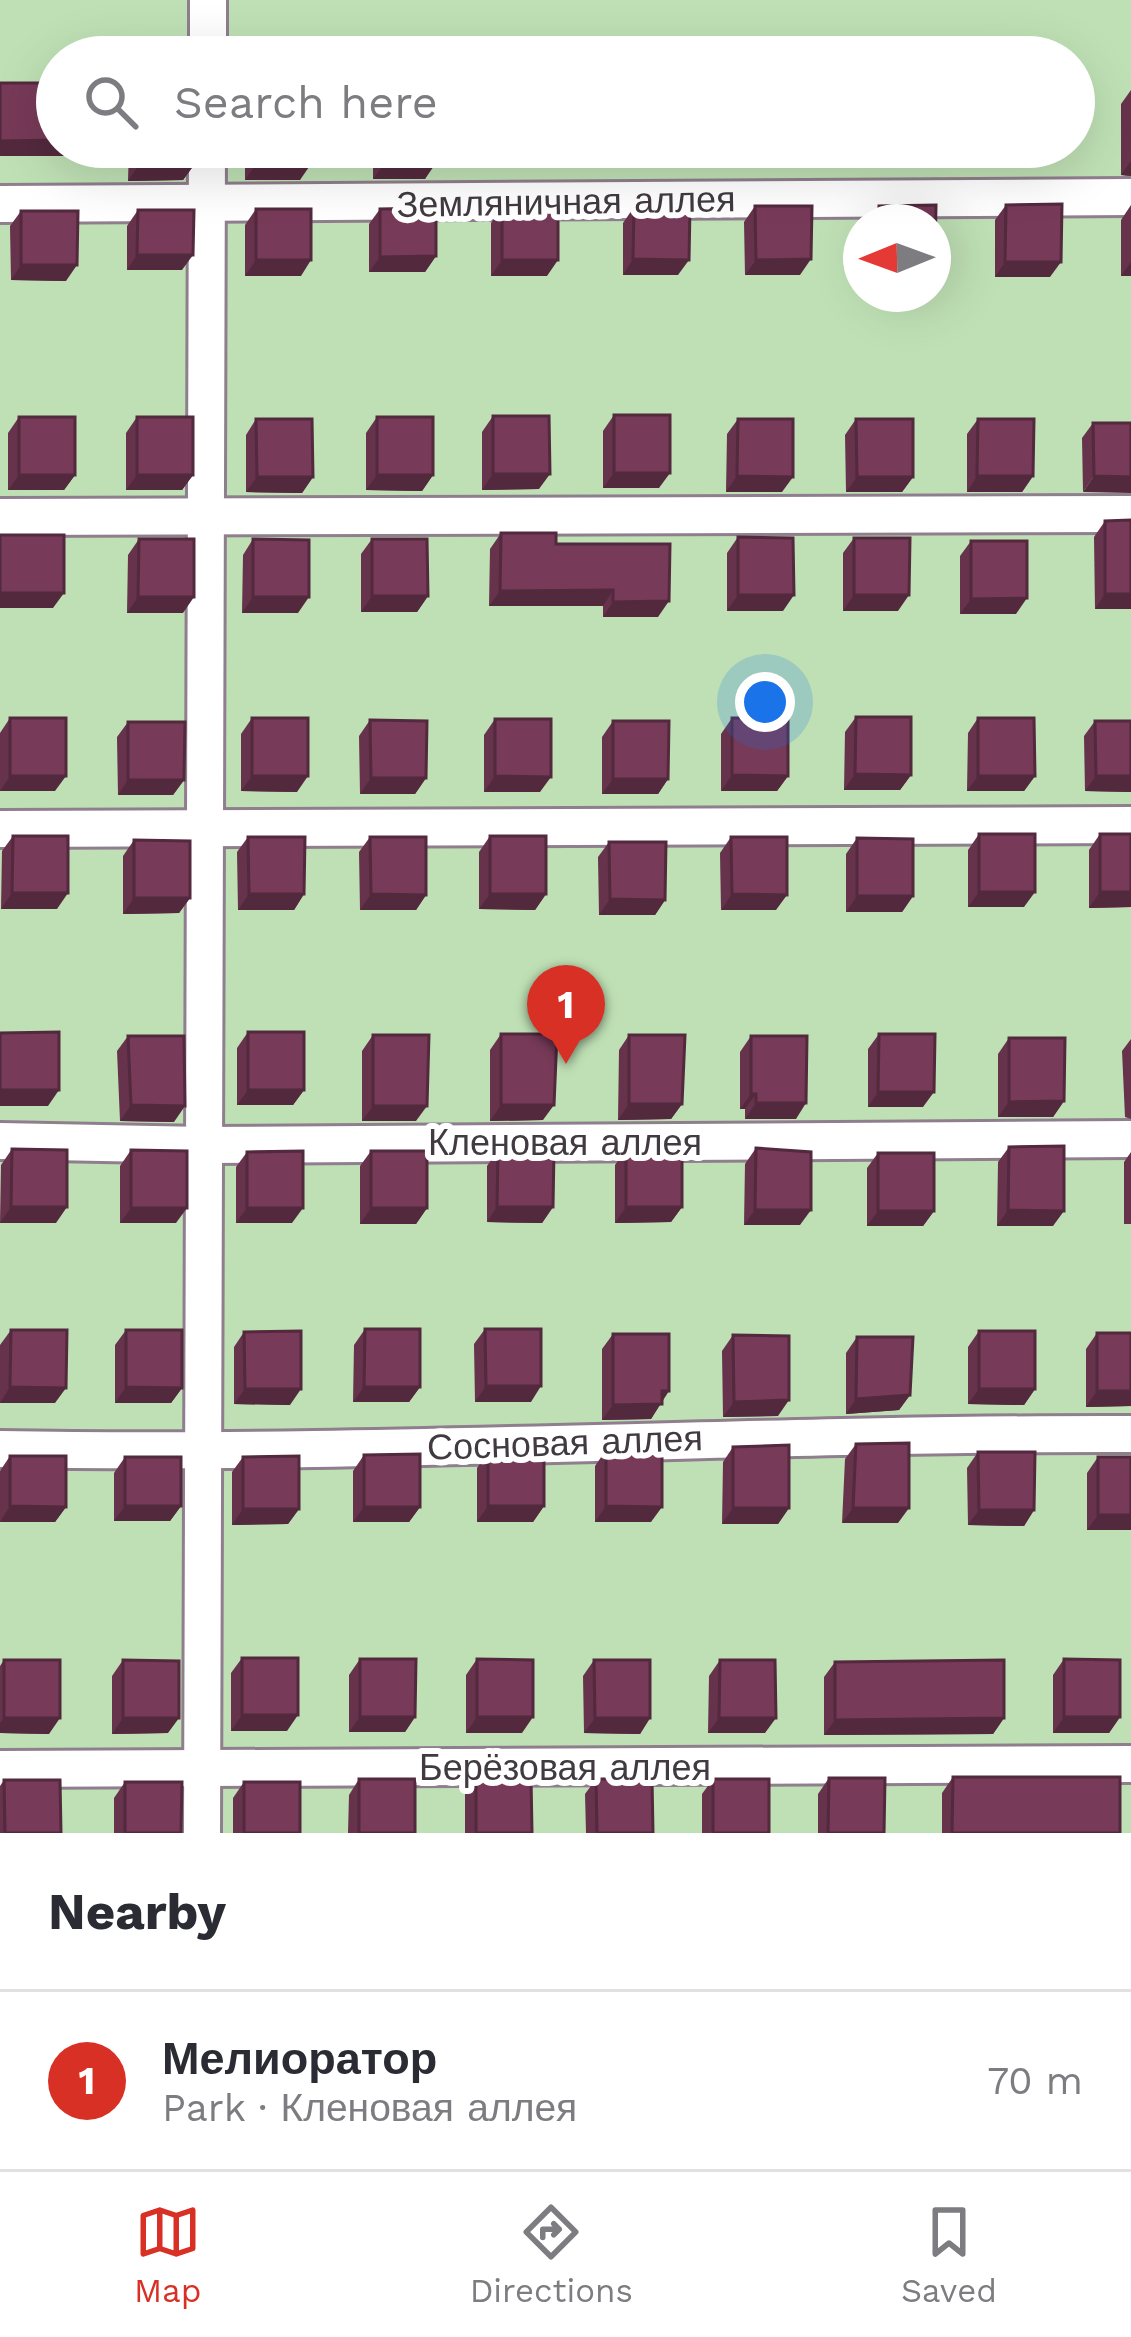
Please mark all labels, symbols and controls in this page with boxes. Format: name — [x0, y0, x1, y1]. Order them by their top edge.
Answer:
search box — [36, 36, 1095, 168]
icon: search — [78, 69, 144, 135]
text: Search here — [174, 76, 438, 129]
street label: Земляничная аллея — [396, 178, 736, 226]
north arrow — [843, 204, 951, 312]
your location — [735, 672, 795, 732]
pin: 1 — [527, 965, 605, 1064]
street label: Кленовая аллея — [428, 1122, 702, 1164]
street label: Сосновая аллея — [426, 1417, 704, 1469]
street label: Берёзовая аллея — [419, 1747, 711, 1789]
text: Nearby — [48, 1882, 226, 1941]
text: Мелиоратор — [162, 2032, 437, 2085]
text: 1 — [79, 2058, 95, 2103]
text: 70 m — [987, 2058, 1083, 2103]
text: Park · Кленовая аллея — [162, 2085, 577, 2130]
tab: Map — [134, 2199, 201, 2310]
tab: Directions — [470, 2199, 633, 2310]
tab: Saved — [901, 2199, 997, 2310]

